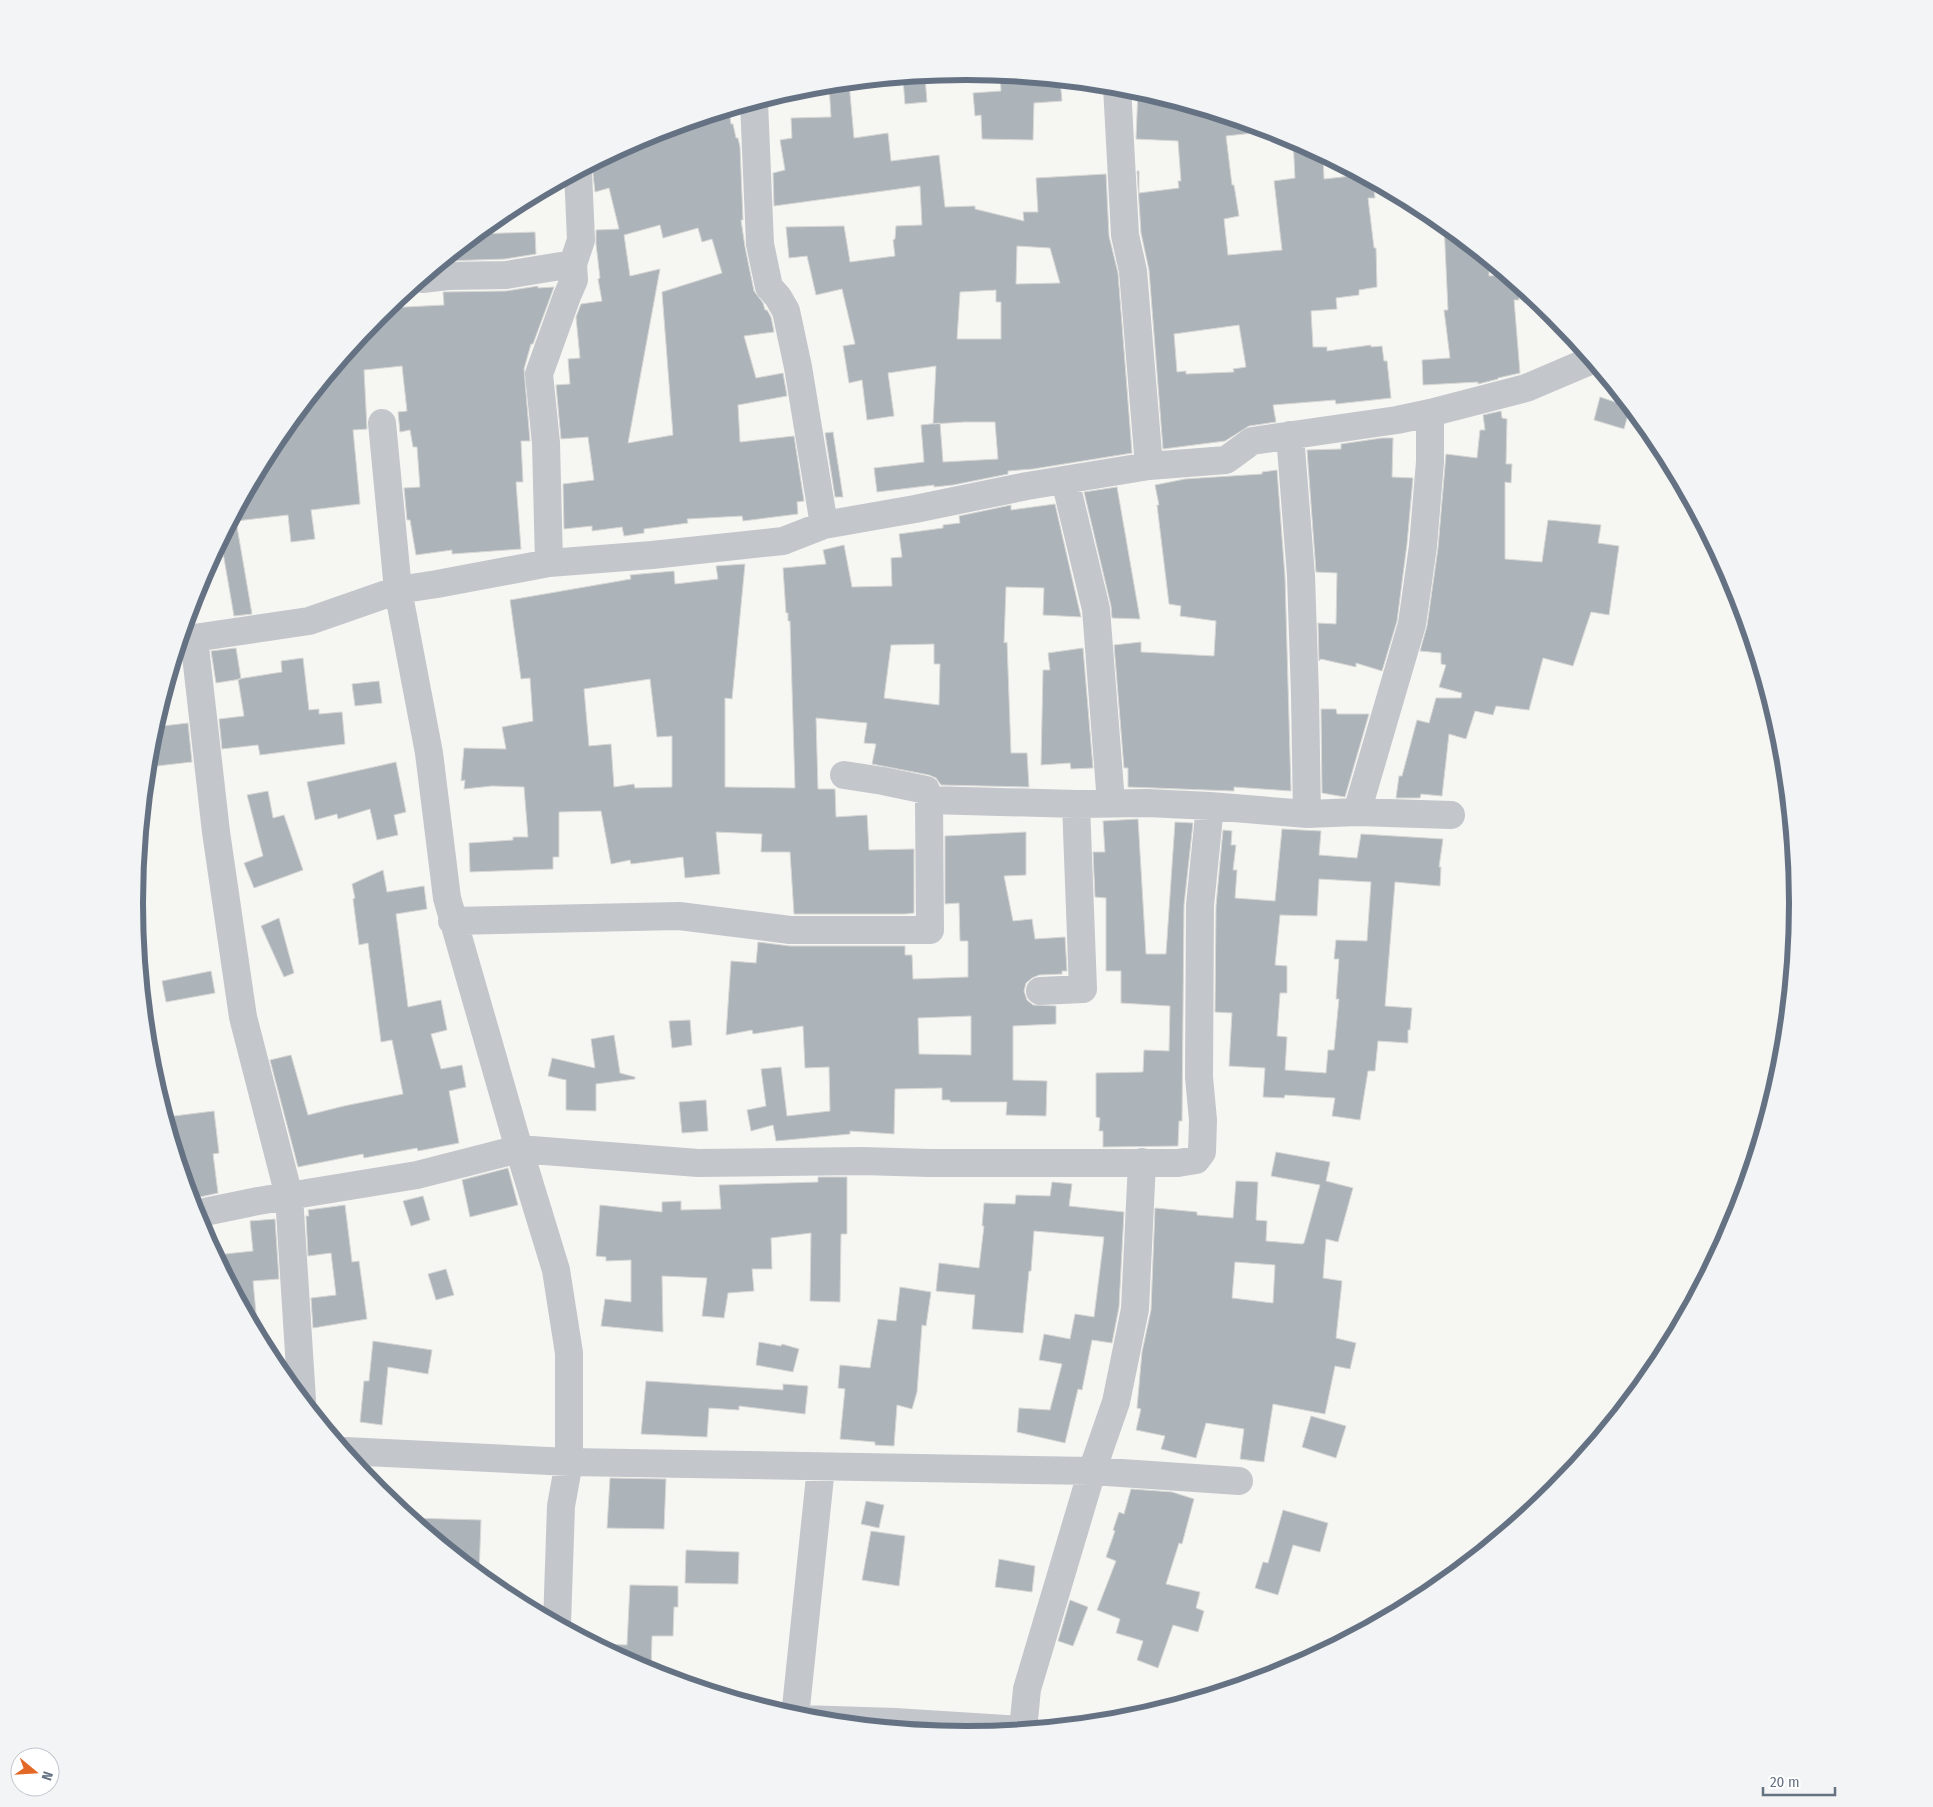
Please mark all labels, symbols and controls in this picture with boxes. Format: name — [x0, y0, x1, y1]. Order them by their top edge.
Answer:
north arrow — [10, 1747, 60, 1797]
scale bar — [1763, 1764, 1836, 1796]
text: N — [38, 1769, 56, 1782]
text: 20 m — [1770, 1773, 1800, 1791]

